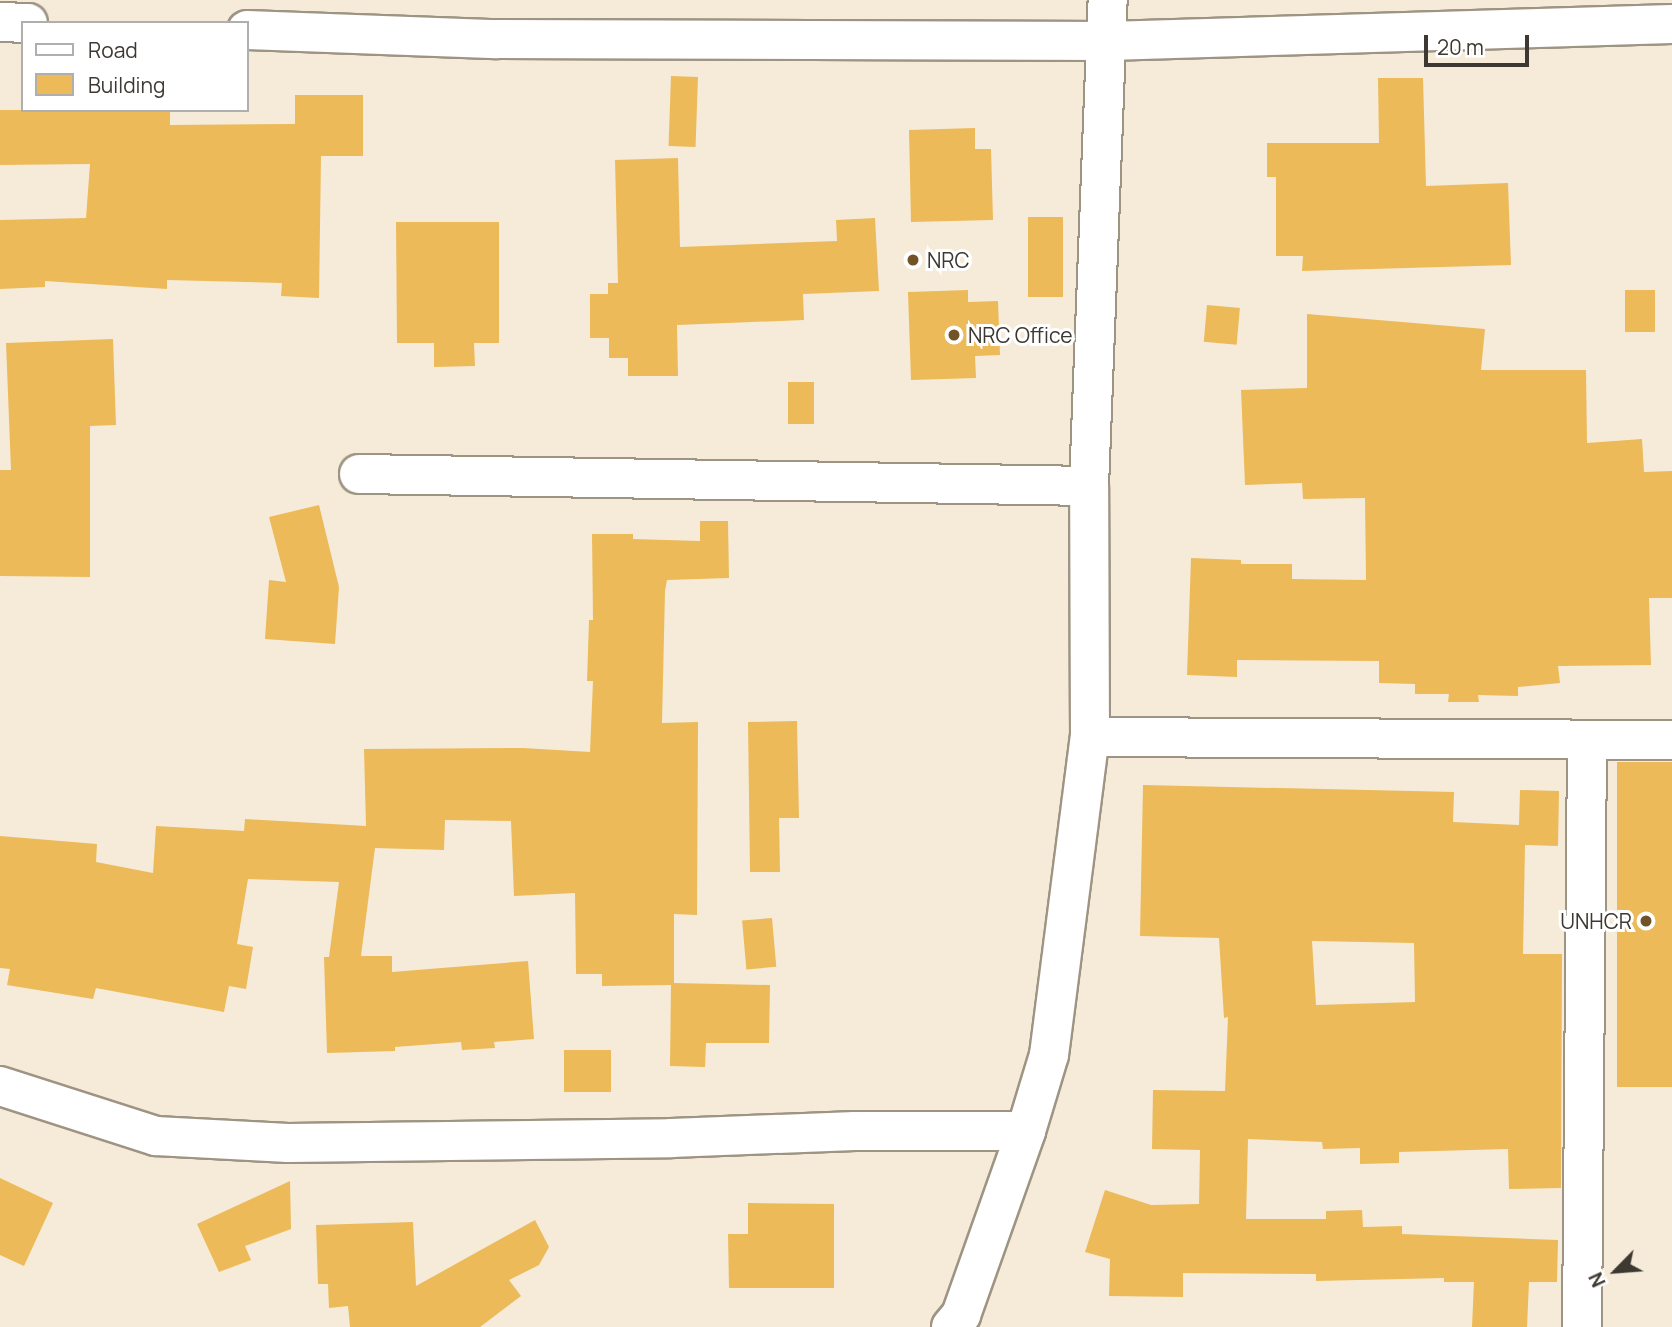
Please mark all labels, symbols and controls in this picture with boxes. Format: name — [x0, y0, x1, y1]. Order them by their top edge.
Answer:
legend — [21, 21, 248, 112]
scale bar — [1427, 21, 1532, 65]
text: 20 m — [1437, 33, 1484, 61]
text: Road — [88, 36, 138, 64]
text: Building — [88, 71, 165, 99]
place label: NRC — [927, 247, 969, 273]
marker: NRC — [905, 252, 921, 268]
place label: NRC Office — [968, 322, 1073, 348]
marker: NRC Office — [946, 327, 962, 343]
place label: UNHCR — [1560, 908, 1632, 934]
marker: UNHCR — [1638, 913, 1654, 929]
north arrow — [1581, 1236, 1651, 1306]
text: N — [1582, 1268, 1612, 1292]

